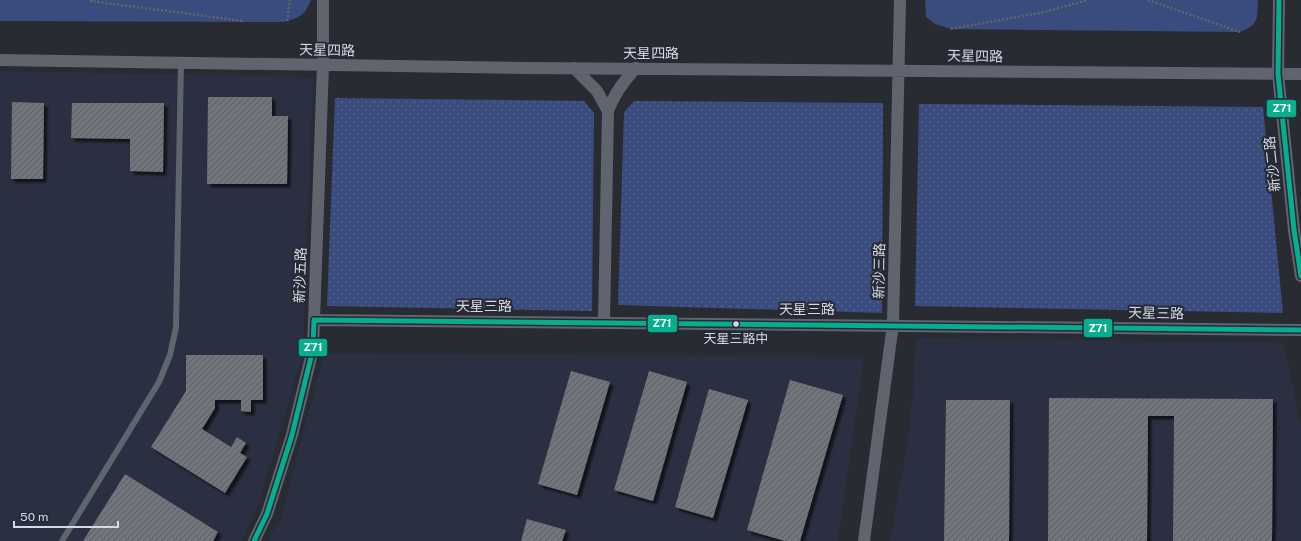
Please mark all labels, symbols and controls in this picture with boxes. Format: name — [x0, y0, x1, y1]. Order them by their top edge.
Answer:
street label: 天星四路 — [299, 42, 355, 58]
street label: 天星四路 — [623, 45, 679, 61]
street label: 天星四路 — [947, 48, 1003, 64]
line badge: Z71 — [1266, 99, 1297, 118]
text: Z71 — [1272, 102, 1292, 114]
street label: 新沙二路 — [1261, 135, 1283, 193]
street label: 新沙三路 — [871, 243, 887, 299]
street label: 新沙五路 — [291, 247, 309, 303]
street label: 天星三路 — [456, 298, 512, 314]
street label: 天星三路 — [779, 301, 835, 317]
street label: 天星三路 — [1128, 305, 1184, 321]
line badge: Z71 — [647, 314, 678, 333]
text: Z71 — [652, 317, 672, 329]
line badge: Z71 — [1083, 318, 1113, 338]
marker: 天星三路中 — [731, 319, 741, 329]
text: Z71 — [1088, 322, 1108, 334]
place label: 天星三路中 — [703, 331, 769, 346]
line badge: Z71 — [298, 338, 328, 357]
text: Z71 — [303, 341, 323, 353]
scale bar — [14, 503, 118, 529]
text: 50 m — [20, 510, 48, 524]

